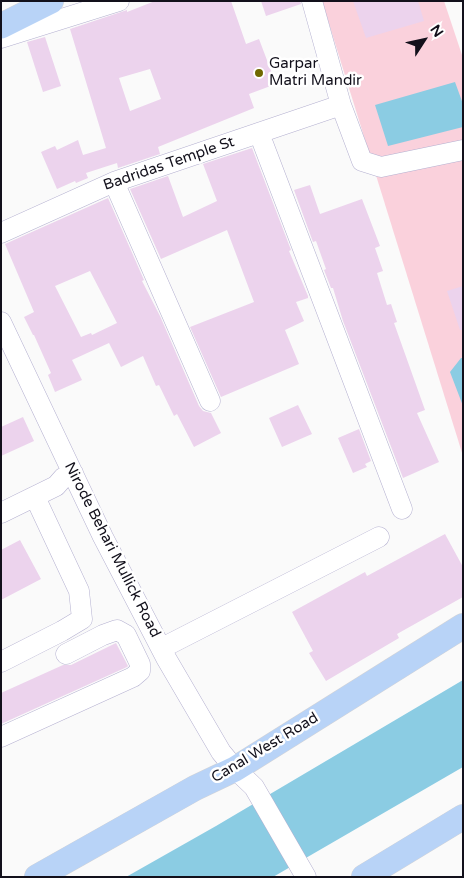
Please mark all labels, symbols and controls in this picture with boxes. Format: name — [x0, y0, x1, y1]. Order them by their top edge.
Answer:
north arrow — [399, 15, 449, 65]
text: N — [427, 22, 447, 41]
place label: Garpar Matri Mandir — [269, 55, 362, 90]
marker: Garpar Matri Mandir — [253, 67, 265, 79]
street label: Badridas Temple St — [101, 133, 237, 195]
street label: Nirode Behari Mullick Road — [60, 459, 164, 641]
street label: Canal West Road — [208, 709, 322, 787]

